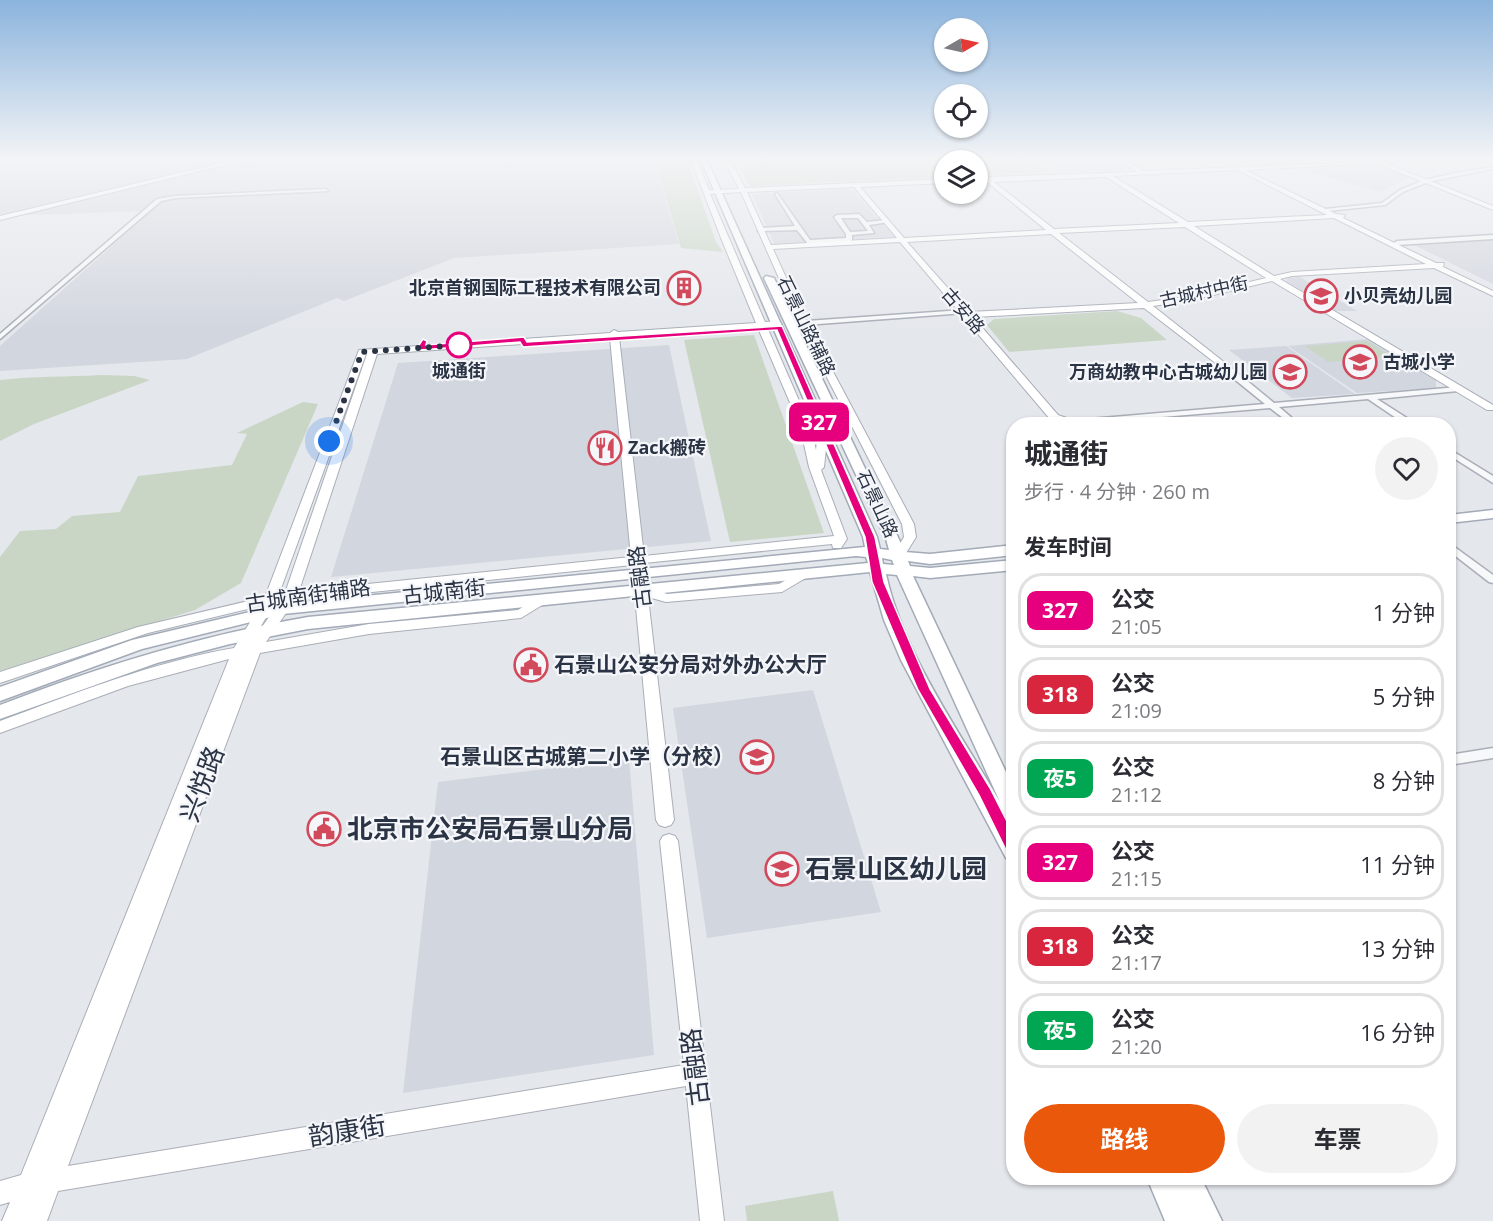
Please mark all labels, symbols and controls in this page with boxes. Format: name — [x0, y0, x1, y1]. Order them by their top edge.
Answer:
north arrow — [934, 18, 988, 72]
map controls — [934, 18, 988, 204]
button: locate — [934, 84, 988, 138]
button: layers — [934, 150, 988, 204]
building icon: 北京首钢国际工程技术有限公司 — [666, 270, 702, 306]
street label: 古城村中街 — [1157, 270, 1250, 312]
street label: 石景山路辅路 — [772, 272, 841, 379]
place label: 北京首钢国际工程技术有限公司 — [409, 275, 661, 299]
school or university icon: 小贝壳幼儿园 — [1303, 278, 1339, 314]
street label: 古安路 — [937, 282, 991, 339]
place label: 小贝壳幼儿园 — [1344, 283, 1452, 307]
marker: 城通街 — [446, 332, 472, 358]
school or university icon: 古城小学 — [1342, 344, 1378, 380]
place label: 古城小学 — [1383, 349, 1455, 373]
school or university icon: 万商幼教中心古城幼儿园 — [1272, 354, 1308, 390]
place label: 城通街 — [432, 358, 486, 382]
place label: 万商幼教中心古城幼儿园 — [1069, 359, 1267, 383]
line badge: 327 — [784, 402, 854, 442]
text: 327 — [801, 408, 837, 436]
your location — [314, 426, 344, 456]
restaurant icon: Zack搬砖 — [587, 430, 623, 466]
text: 城通街 — [1024, 434, 1108, 472]
place label: Zack搬砖 — [628, 435, 706, 459]
button: heart — [1375, 437, 1438, 500]
street label: 石景山路 — [852, 466, 904, 541]
text: 步行 · 4 分钟 · 260 m — [1024, 478, 1210, 505]
text: 发车时间 — [1024, 531, 1112, 561]
street label: 古融路 — [621, 544, 657, 610]
street label: 古城南街辅路 — [244, 572, 372, 618]
street label: 古城南街 — [401, 573, 487, 609]
text: 公交 — [1111, 583, 1155, 613]
text: 327 — [1042, 596, 1078, 624]
text: 1 分钟 — [1373, 597, 1435, 627]
text: 21:05 — [1111, 613, 1162, 640]
public building icon: 石景山公安分局对外办公大厅 — [513, 647, 549, 683]
place label: 石景山公安分局对外办公大厅 — [554, 650, 827, 678]
text: 公交 — [1111, 667, 1155, 697]
text: 318 — [1042, 680, 1078, 708]
text: 5 分钟 — [1373, 681, 1435, 711]
text: 21:09 — [1111, 697, 1162, 724]
school or university icon: 石景山区古城第二小学（分校） — [739, 739, 775, 775]
street label: 兴悦路 — [170, 741, 232, 827]
place label: 石景山区古城第二小学（分校） — [440, 742, 734, 770]
text: 公交 — [1111, 751, 1155, 781]
text: 夜5 — [1043, 764, 1077, 792]
text: 8 分钟 — [1373, 765, 1435, 795]
text: 21:12 — [1111, 781, 1162, 808]
place label: 北京市公安局石景山分局 — [347, 810, 633, 846]
public building icon: 北京市公安局石景山分局 — [306, 811, 342, 847]
text: 公交 — [1111, 835, 1155, 865]
text: 327 — [1042, 848, 1078, 876]
text: 11 分钟 — [1360, 849, 1435, 879]
place label: 石景山区幼儿园 — [805, 850, 987, 886]
school or university icon: 石景山区幼儿园 — [764, 851, 800, 887]
text: 21:15 — [1111, 865, 1162, 892]
text: 公交 — [1111, 919, 1155, 949]
text: 318 — [1042, 932, 1078, 960]
text: 13 分钟 — [1360, 933, 1435, 963]
text: 21:17 — [1111, 949, 1162, 976]
text: 公交 — [1111, 1003, 1155, 1033]
text: 夜5 — [1043, 1016, 1077, 1044]
text: 16 分钟 — [1360, 1017, 1435, 1047]
street label: 古融路 — [671, 1026, 717, 1108]
text: 21:20 — [1111, 1033, 1162, 1060]
button: 路线 — [1024, 1104, 1225, 1173]
button: 车票 — [1237, 1104, 1438, 1173]
street label: 韵康街 — [306, 1106, 388, 1154]

